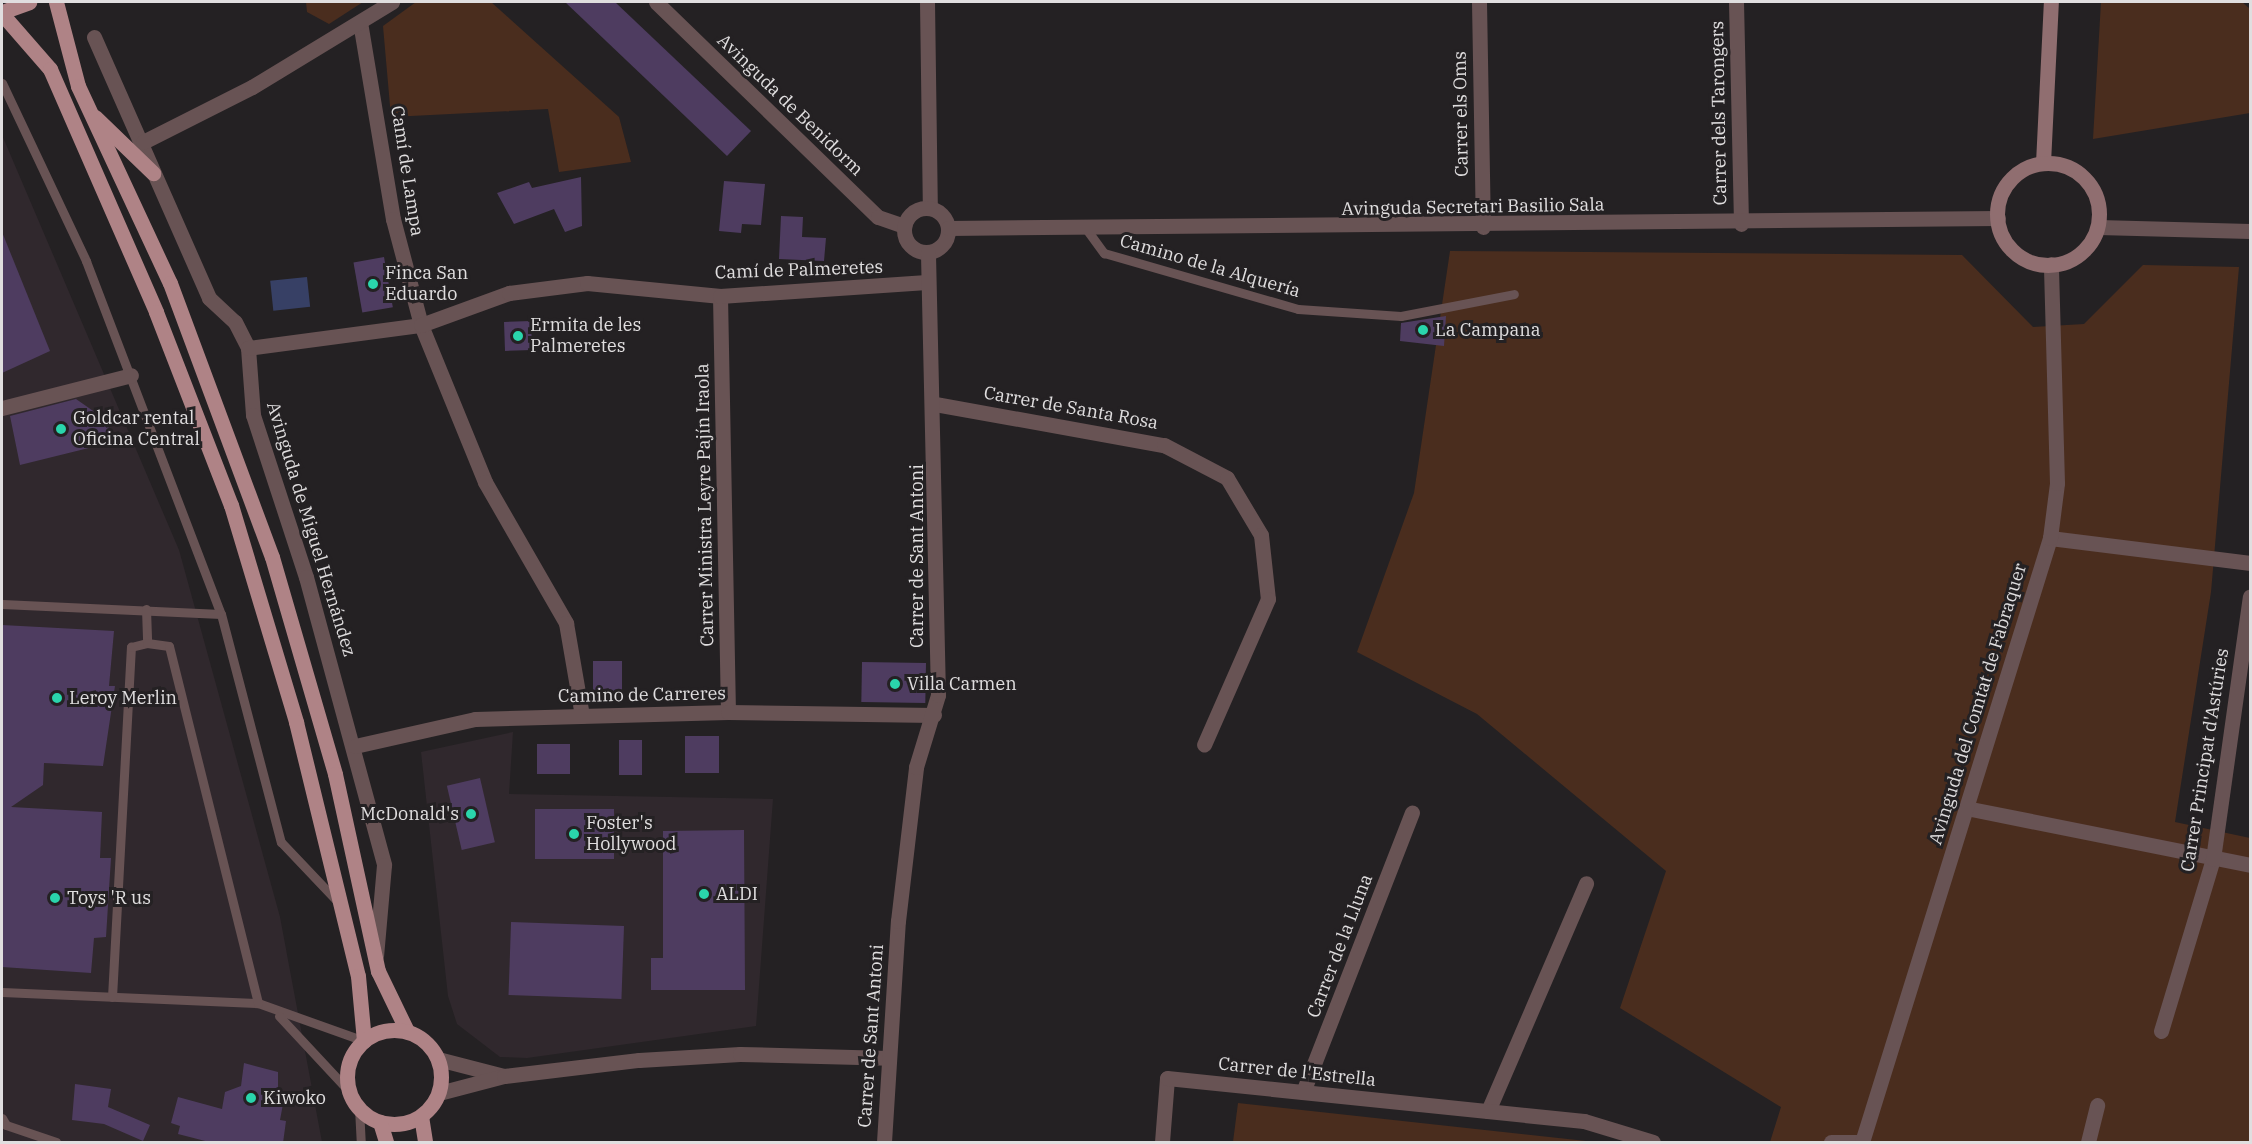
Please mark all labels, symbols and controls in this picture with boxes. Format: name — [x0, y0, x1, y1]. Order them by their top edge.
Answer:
street label: Carrer dels Tarongers — [1707, 21, 1731, 205]
street label: Avinguda de Benidorm — [713, 30, 867, 180]
street label: Carrer els Oms — [1449, 51, 1473, 177]
street label: Camí de Lampa — [386, 104, 428, 238]
street label: Avinguda Secretari Basilio Sala — [1341, 194, 1605, 220]
street label: Camino de la Alquería — [1117, 230, 1303, 302]
street label: Camí de Palmeretes — [714, 256, 884, 284]
place label: Finca San Eduardo — [385, 263, 468, 306]
marker: Finca San Eduardo — [366, 277, 380, 291]
place label: Ermita de les Palmeretes — [530, 315, 641, 358]
place label: La Campana — [1435, 319, 1541, 341]
marker: La Campana — [1416, 323, 1430, 337]
marker: Ermita de les Palmeretes — [511, 329, 525, 343]
street label: Carrer Ministra Leyre Pajín Iraola — [692, 363, 718, 647]
street label: Carrer de Santa Rosa — [982, 382, 1160, 434]
street label: Avinguda de Miguel Hernández — [262, 399, 360, 659]
place label: Goldcar rental Oficina Central — [73, 408, 200, 450]
marker: Goldcar rental Oficina Central — [54, 422, 68, 436]
street label: Carrer de Sant Antoni — [906, 464, 928, 648]
street label: Avinguda del Comtat de Fabraquer — [1925, 561, 2031, 847]
street label: Carrer Principat d'Astúries — [2177, 647, 2233, 873]
place label: Villa Carmen — [907, 673, 1017, 695]
marker: Villa Carmen — [888, 677, 902, 691]
street label: Camino de Carreres — [558, 683, 726, 707]
place label: Leroy Merlin — [69, 687, 177, 709]
marker: Leroy Merlin — [50, 691, 64, 705]
place label: McDonald's — [360, 803, 459, 825]
marker: McDonald's — [464, 807, 478, 821]
place label: Foster's Hollywood — [586, 813, 677, 856]
marker: Foster's Hollywood — [567, 827, 581, 841]
street label: Carrer de la Lluna — [1303, 871, 1377, 1021]
place label: ALDI — [716, 883, 758, 905]
place label: Toys 'R us — [67, 887, 151, 909]
marker: ALDI — [697, 887, 711, 901]
marker: Toys 'R us — [48, 891, 62, 905]
street label: Carrer de Sant Antoni — [854, 944, 888, 1128]
street label: Carrer de l'Estrella — [1217, 1053, 1377, 1091]
place label: Kiwoko — [263, 1087, 326, 1109]
marker: Kiwoko — [244, 1091, 258, 1105]

